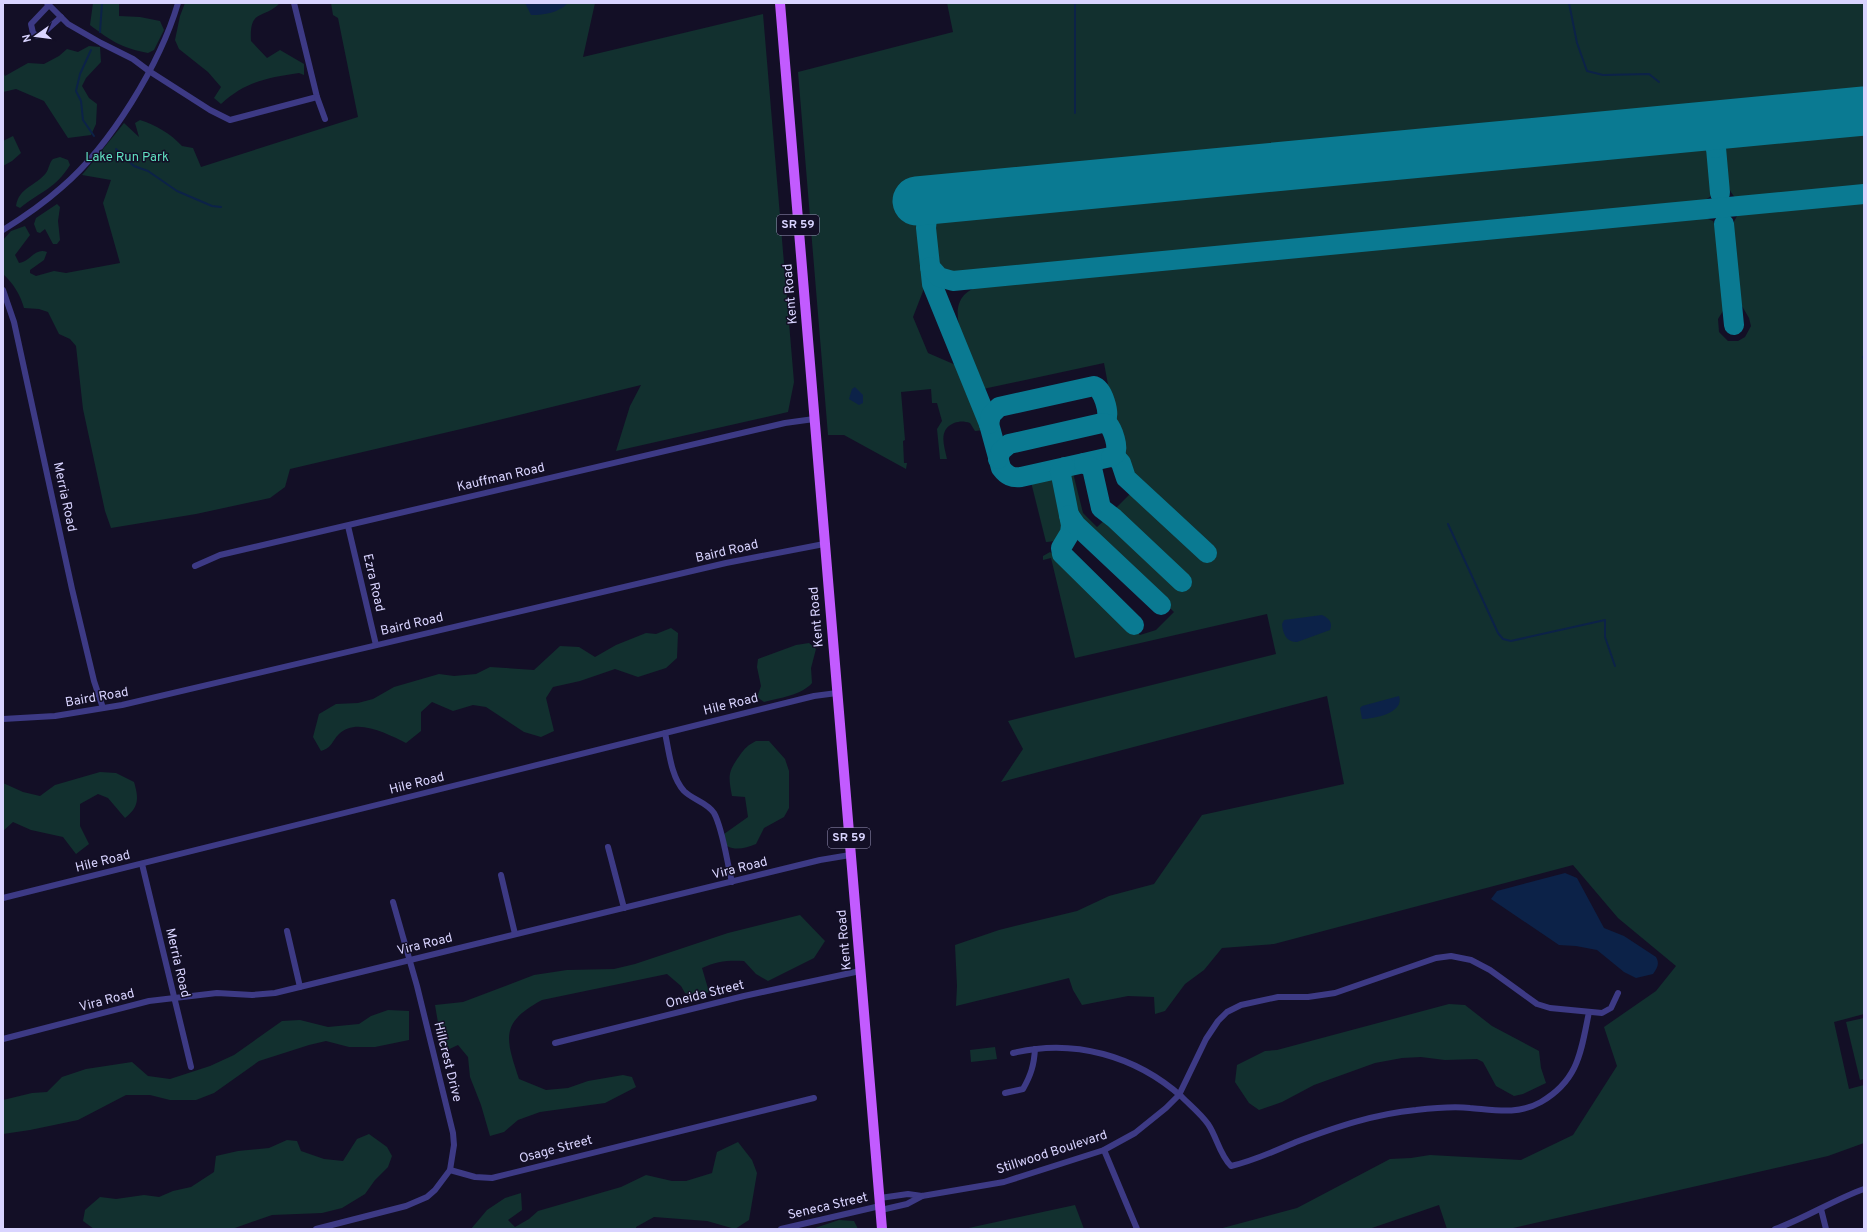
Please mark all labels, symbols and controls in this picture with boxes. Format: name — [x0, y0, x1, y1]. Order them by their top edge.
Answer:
north arrow — [16, 16, 56, 56]
text: N — [20, 33, 35, 44]
park label: Lake Run Park — [85, 150, 169, 166]
road number: SR 59 — [777, 215, 819, 235]
street label: Kent Road — [780, 263, 802, 325]
street label: Kauffman Road — [455, 460, 547, 496]
street label: Merria Road — [49, 461, 79, 533]
street label: Baird Road — [694, 537, 760, 567]
street label: Ezra Road — [359, 552, 387, 614]
street label: Kent Road — [806, 586, 828, 648]
street label: Baird Road — [379, 610, 445, 640]
street label: Baird Road — [64, 685, 130, 711]
street label: Hile Road — [702, 690, 760, 720]
street label: Hile Road — [388, 769, 446, 799]
road number: SR 59 — [828, 828, 870, 848]
street label: Hile Road — [74, 847, 132, 877]
street label: Vira Road — [711, 854, 769, 884]
street label: Kent Road — [834, 909, 856, 971]
street label: Merria Road — [161, 927, 193, 999]
street label: Vira Road — [396, 930, 454, 960]
street label: Oneida Street — [664, 977, 746, 1012]
street label: Vira Road — [78, 986, 136, 1016]
street label: Hillcrest Drive — [429, 1020, 465, 1104]
street label: Stillwood Boulevard — [995, 1128, 1109, 1178]
street label: Osage Street — [518, 1133, 594, 1167]
street label: Seneca Street — [787, 1190, 870, 1224]

